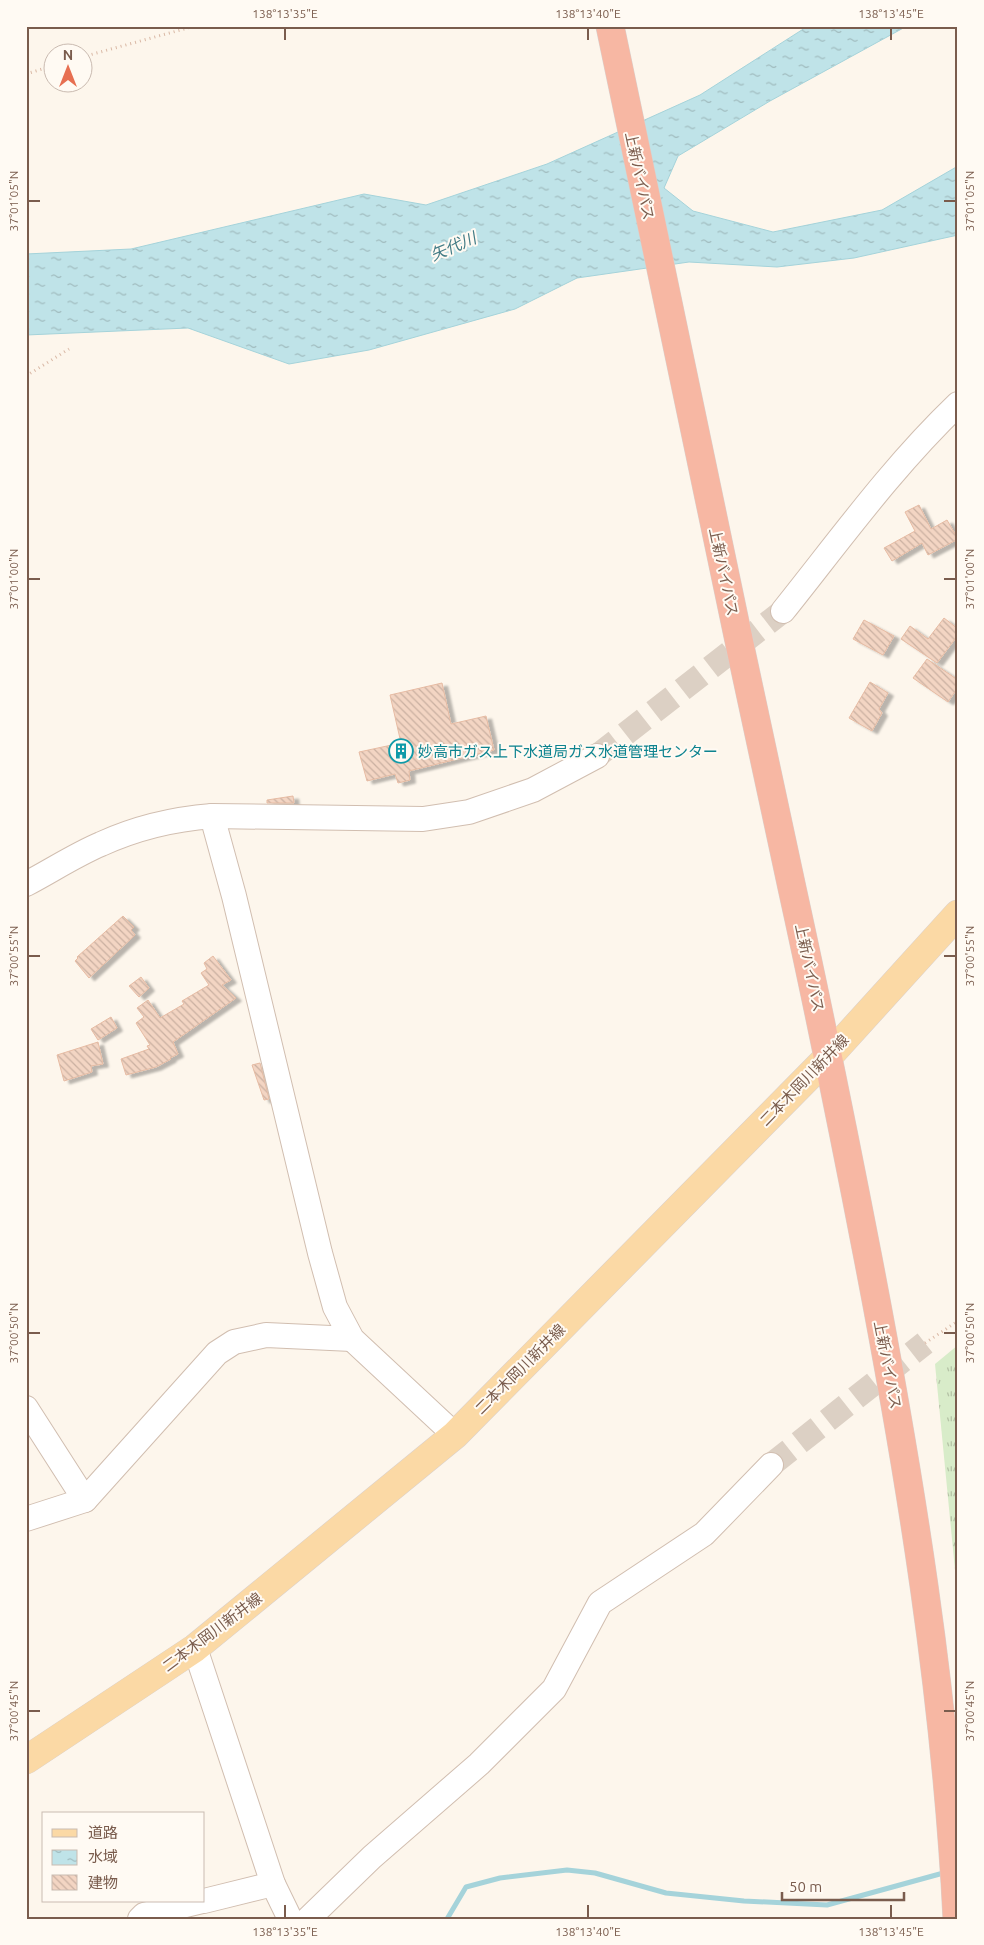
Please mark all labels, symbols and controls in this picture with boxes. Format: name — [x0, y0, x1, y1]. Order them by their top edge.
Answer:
text: 138°13'35"E — [252, 7, 318, 20]
text: 138°13'40"E — [555, 7, 621, 20]
text: 138°13'45"E — [858, 7, 924, 20]
north arrow — [42, 42, 92, 92]
text: N — [63, 47, 73, 63]
street label: 上新バイパス — [622, 130, 658, 222]
text: 37°01'05"N — [7, 171, 20, 231]
text: 37°01'05"N — [963, 171, 976, 231]
water label: 矢代川 — [427, 228, 480, 264]
street label: 上新バイパス — [706, 526, 742, 618]
text: 37°01'00"N — [7, 549, 20, 609]
text: 37°01'00"N — [963, 549, 976, 609]
building icon: 妙高市ガス上下水道局ガス水道管理センター — [388, 738, 414, 764]
place label: 妙高市ガス上下水道局ガス水道管理センター — [418, 743, 718, 760]
street label: 上新バイパス — [792, 922, 828, 1014]
text: 37°00'55"N — [7, 926, 20, 986]
text: 37°00'55"N — [963, 926, 976, 986]
street label: 二本木岡川新井線 — [756, 1031, 852, 1129]
text: 37°00'50"N — [7, 1303, 20, 1363]
text: 37°00'50"N — [963, 1303, 976, 1363]
street label: 上新バイパス — [871, 1319, 905, 1411]
street label: 二本木岡川新井線 — [472, 1321, 568, 1417]
street label: 二本木岡川新井線 — [159, 1589, 265, 1675]
text: 37°00'45"N — [7, 1681, 20, 1741]
text: 37°00'45"N — [963, 1681, 976, 1741]
legend — [42, 1812, 205, 1902]
text: 道路 — [88, 1824, 118, 1841]
text: 水域 — [88, 1848, 118, 1865]
scale bar — [782, 1870, 904, 1902]
text: 建物 — [88, 1874, 118, 1891]
text: 50 m — [789, 1878, 822, 1895]
text: 138°13'35"E — [252, 1925, 318, 1938]
text: 138°13'40"E — [555, 1925, 621, 1938]
text: 138°13'45"E — [858, 1925, 924, 1938]

